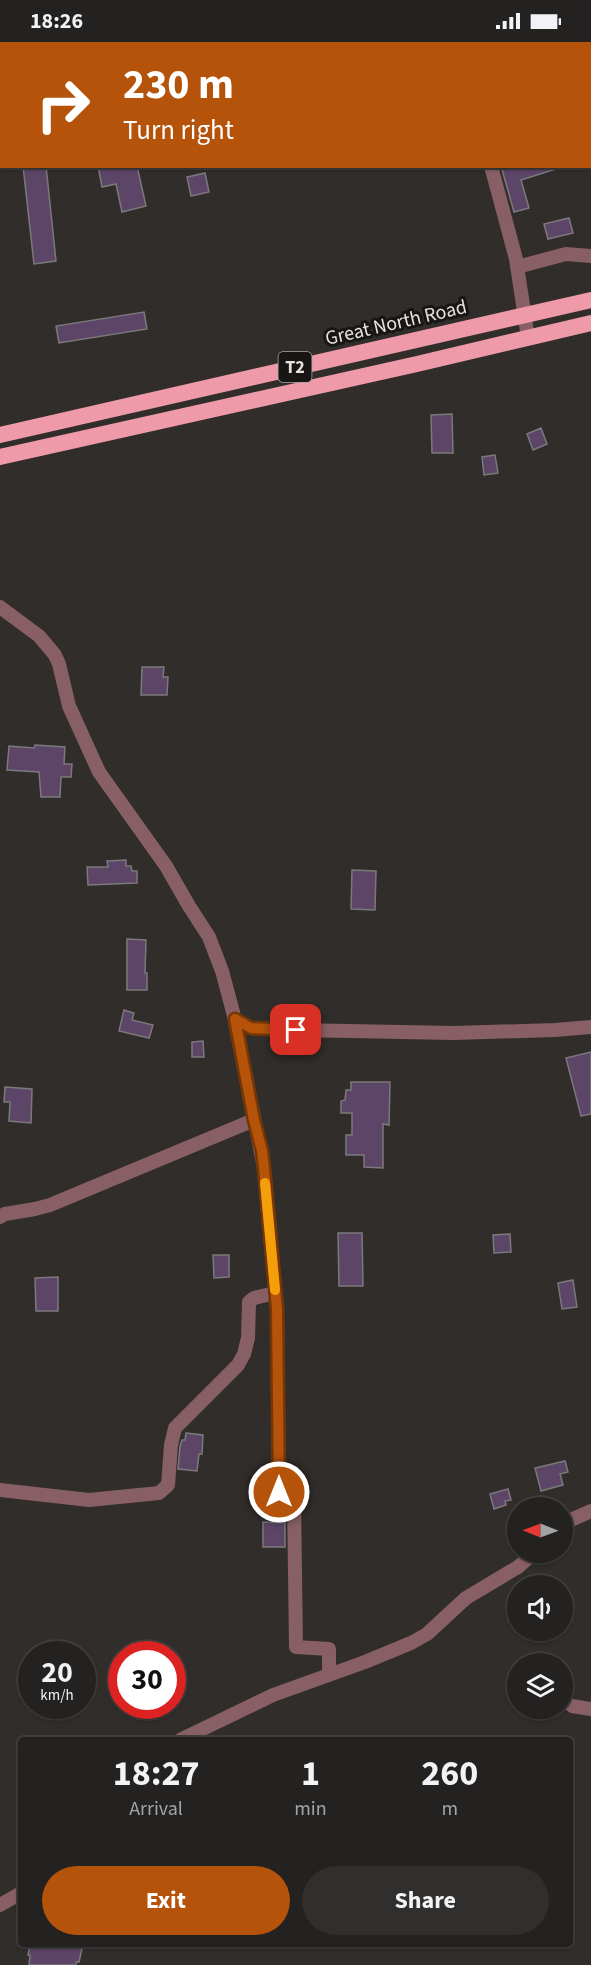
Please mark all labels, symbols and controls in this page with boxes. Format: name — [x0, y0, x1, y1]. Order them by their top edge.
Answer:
text: 18:26 — [30, 5, 83, 37]
text: 230 m — [123, 55, 234, 115]
icon: right — [24, 66, 102, 144]
text: Turn right — [123, 111, 234, 150]
street label: Great North Road — [322, 293, 470, 353]
road number: T2 — [278, 352, 312, 382]
pin — [270, 1004, 321, 1055]
icon: arrive — [279, 1013, 312, 1046]
position arrow — [247, 1460, 311, 1524]
north arrow — [507, 1497, 573, 1563]
map controls — [507, 1497, 573, 1719]
button: sound — [507, 1575, 573, 1641]
speed limit sign: 30 — [108, 1641, 186, 1719]
text: 20 — [41, 1651, 73, 1694]
button: layers — [507, 1653, 573, 1719]
text: km/h — [40, 1685, 74, 1706]
text: 18:27 — [113, 1748, 200, 1799]
text: 1 — [301, 1748, 320, 1799]
text: 260 — [421, 1748, 478, 1799]
text: Arrival — [129, 1795, 183, 1823]
text: min — [294, 1795, 327, 1823]
text: m — [441, 1795, 458, 1823]
button: Exit — [42, 1866, 290, 1935]
button: Share — [302, 1866, 549, 1935]

